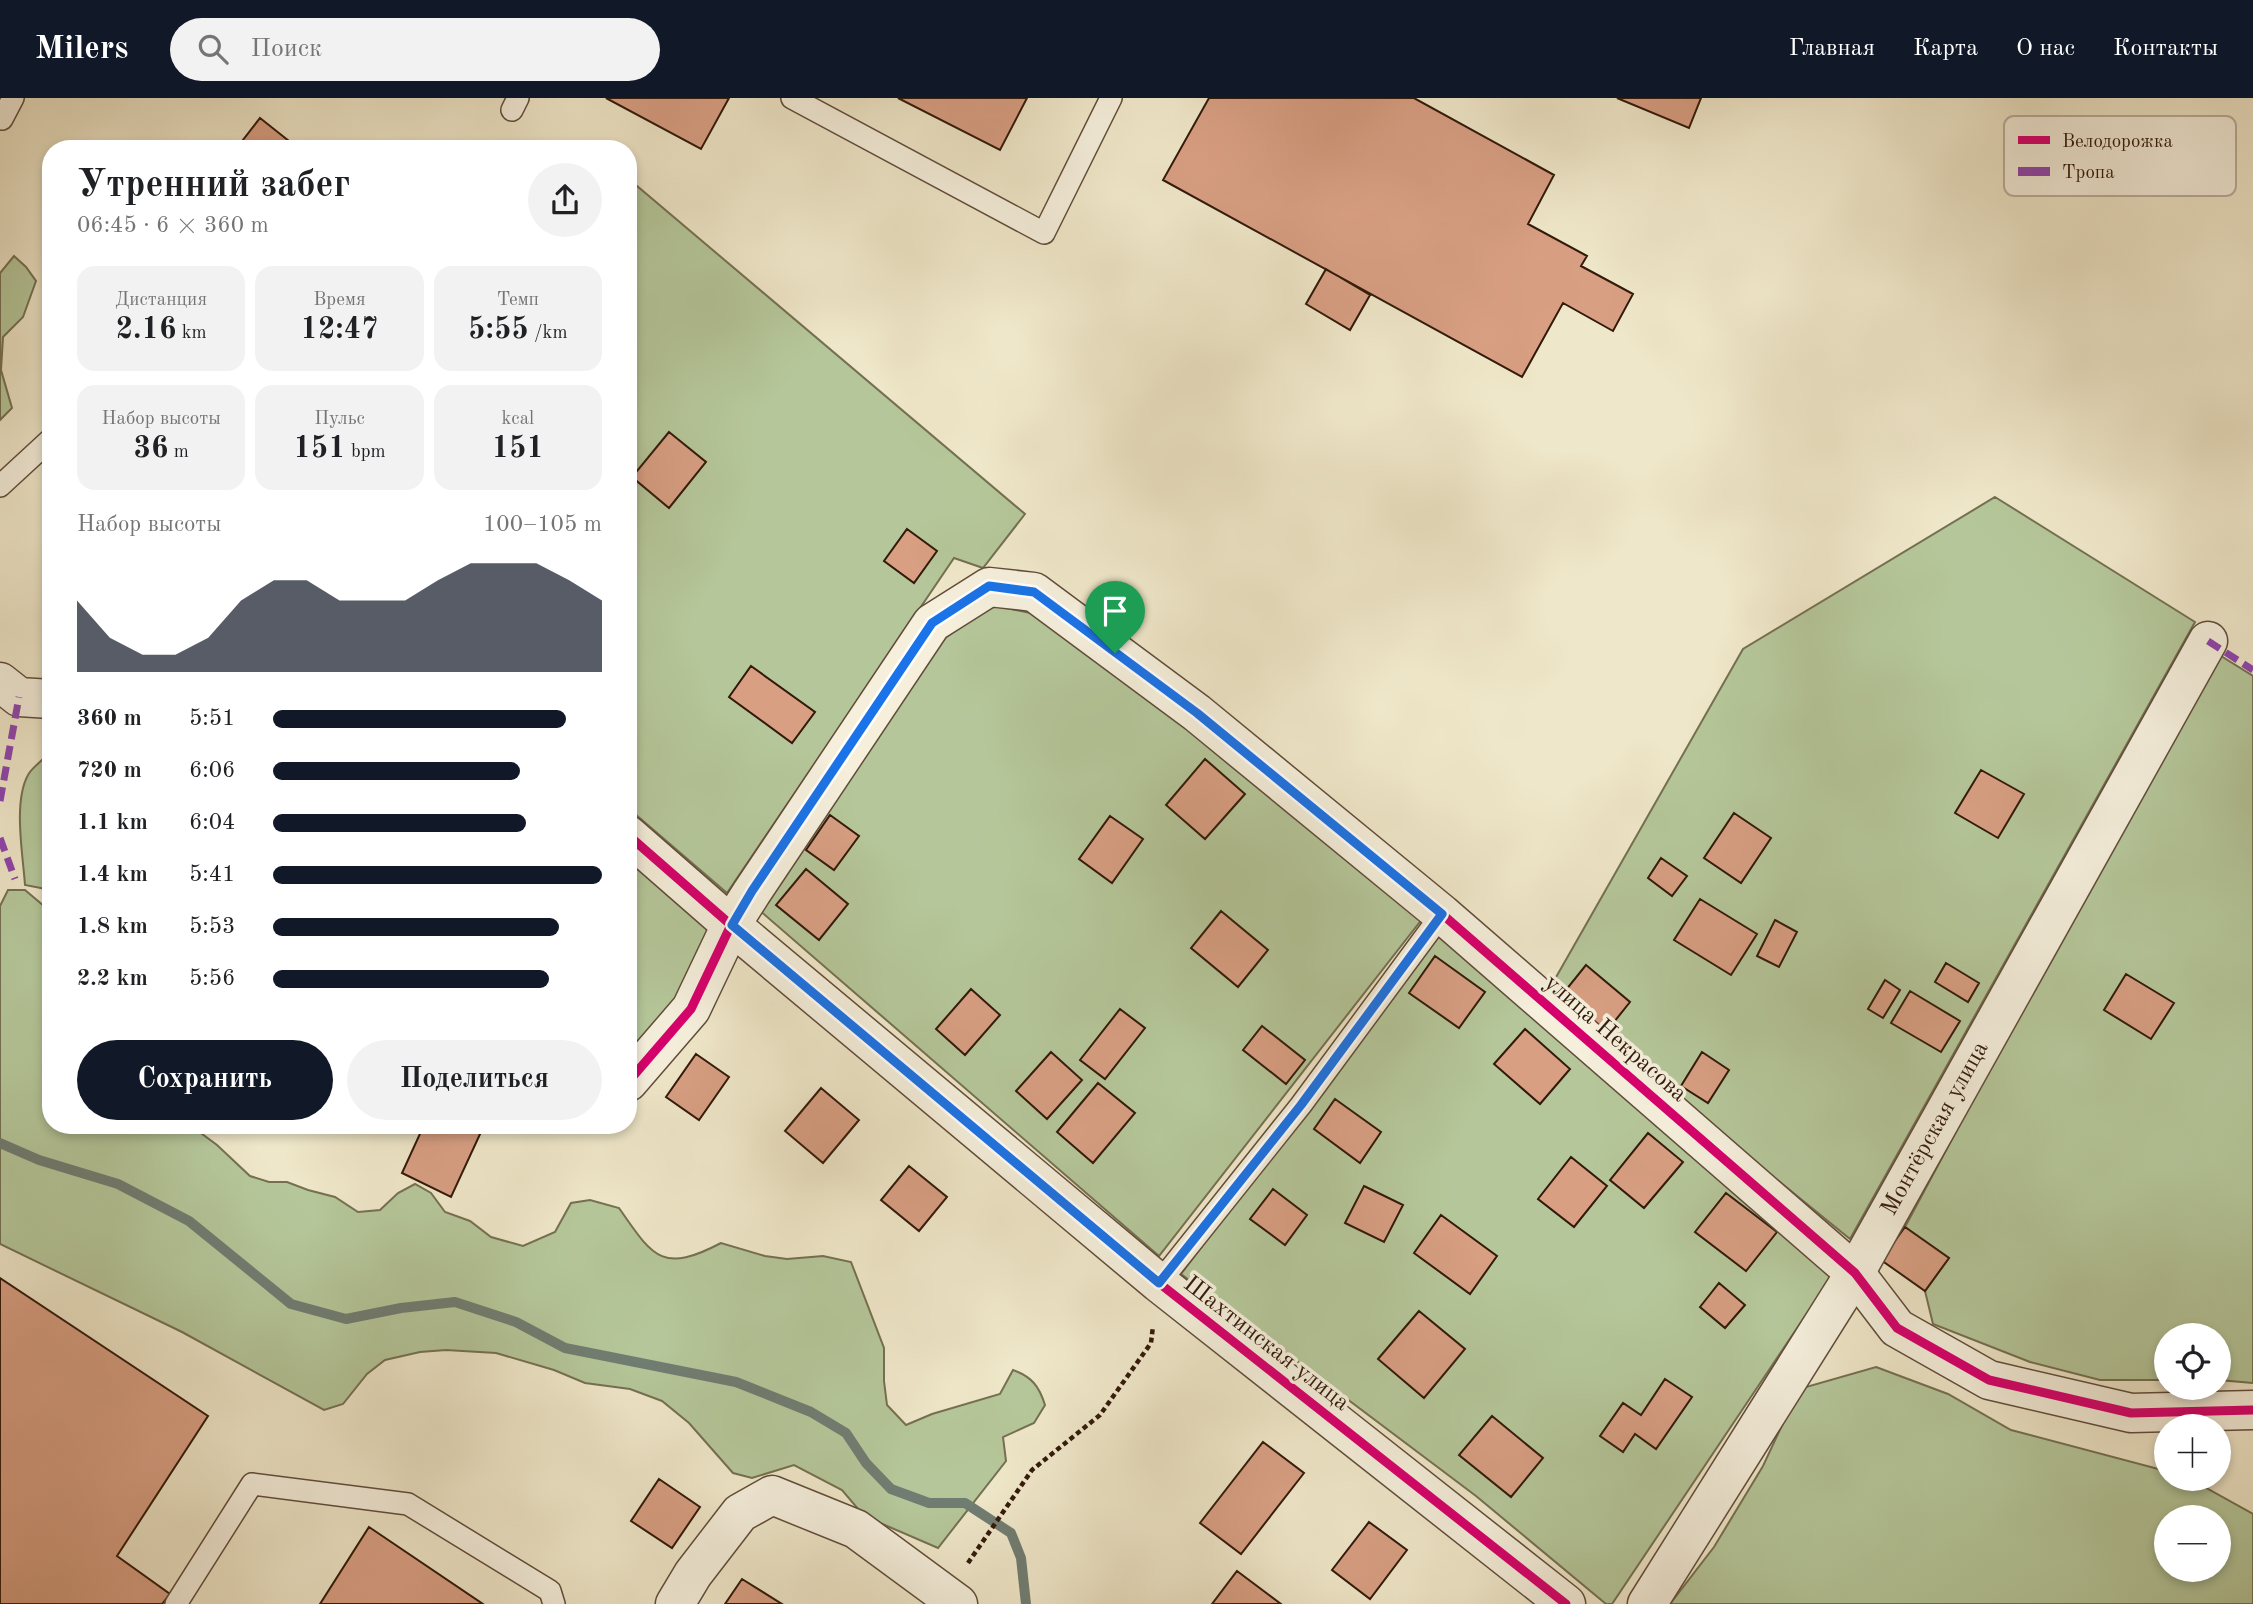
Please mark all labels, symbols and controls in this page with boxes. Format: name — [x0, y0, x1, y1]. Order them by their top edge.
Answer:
search box — [170, 18, 660, 81]
icon: search — [194, 30, 232, 68]
text: Milers — [35, 33, 128, 66]
text: Поиск — [250, 36, 322, 62]
text: Главная — [1789, 37, 1875, 61]
text: Карта — [1913, 37, 1978, 61]
text: О нас — [2016, 37, 2075, 61]
text: Контакты — [2113, 37, 2218, 61]
legend — [2004, 116, 2236, 196]
text: Велодорожка — [2062, 133, 2173, 152]
button: share — [528, 163, 602, 237]
text: Тропа — [2062, 164, 2115, 183]
text: Утренний забег — [77, 167, 350, 205]
text: 06:45 · 6 × 360 m — [77, 214, 269, 237]
text: Дистанция — [115, 291, 207, 310]
text: Время — [313, 291, 366, 310]
text: Темп — [497, 291, 539, 310]
text: 2.16 — [116, 315, 176, 345]
text: 12:47 — [300, 315, 378, 345]
text: 5:55 — [468, 315, 529, 345]
text: km — [176, 324, 207, 343]
text: /km — [529, 324, 568, 343]
text: Набор высоты — [102, 410, 221, 429]
text: Пульс — [314, 410, 365, 429]
text: kcal — [501, 410, 534, 429]
text: 36 — [134, 434, 168, 464]
text: 151 — [293, 434, 346, 464]
text: 151 — [492, 434, 544, 464]
text: m — [168, 443, 189, 462]
text: bpm — [346, 443, 386, 462]
text: Набор высоты — [77, 513, 221, 536]
text: 100–105 m — [483, 513, 602, 536]
pin — [1085, 581, 1145, 653]
icon: arrive — [1096, 592, 1134, 630]
text: 360 m — [77, 707, 142, 730]
text: 5:51 — [189, 707, 235, 730]
text: 720 m — [77, 759, 142, 782]
text: 6:06 — [189, 759, 235, 782]
text: 1.1 km — [77, 811, 148, 834]
text: 6:04 — [189, 811, 235, 834]
text: 1.4 km — [77, 863, 148, 886]
text: 5:41 — [189, 863, 235, 886]
text: 1.8 km — [77, 915, 148, 938]
text: 5:53 — [189, 915, 235, 938]
text: 2.2 km — [77, 967, 148, 990]
text: 5:56 — [189, 967, 235, 990]
street label: улица Некрасова — [1539, 971, 1691, 1107]
street label: Монтёрская улица — [1877, 1038, 1994, 1220]
button: Сохранить — [77, 1040, 333, 1120]
button: Поделиться — [347, 1040, 602, 1120]
street label: Шахтинская улица — [1179, 1272, 1354, 1416]
map controls — [2154, 1323, 2231, 1582]
button: locate — [2154, 1323, 2231, 1400]
button: + — [2154, 1414, 2231, 1491]
button: − — [2154, 1505, 2231, 1582]

